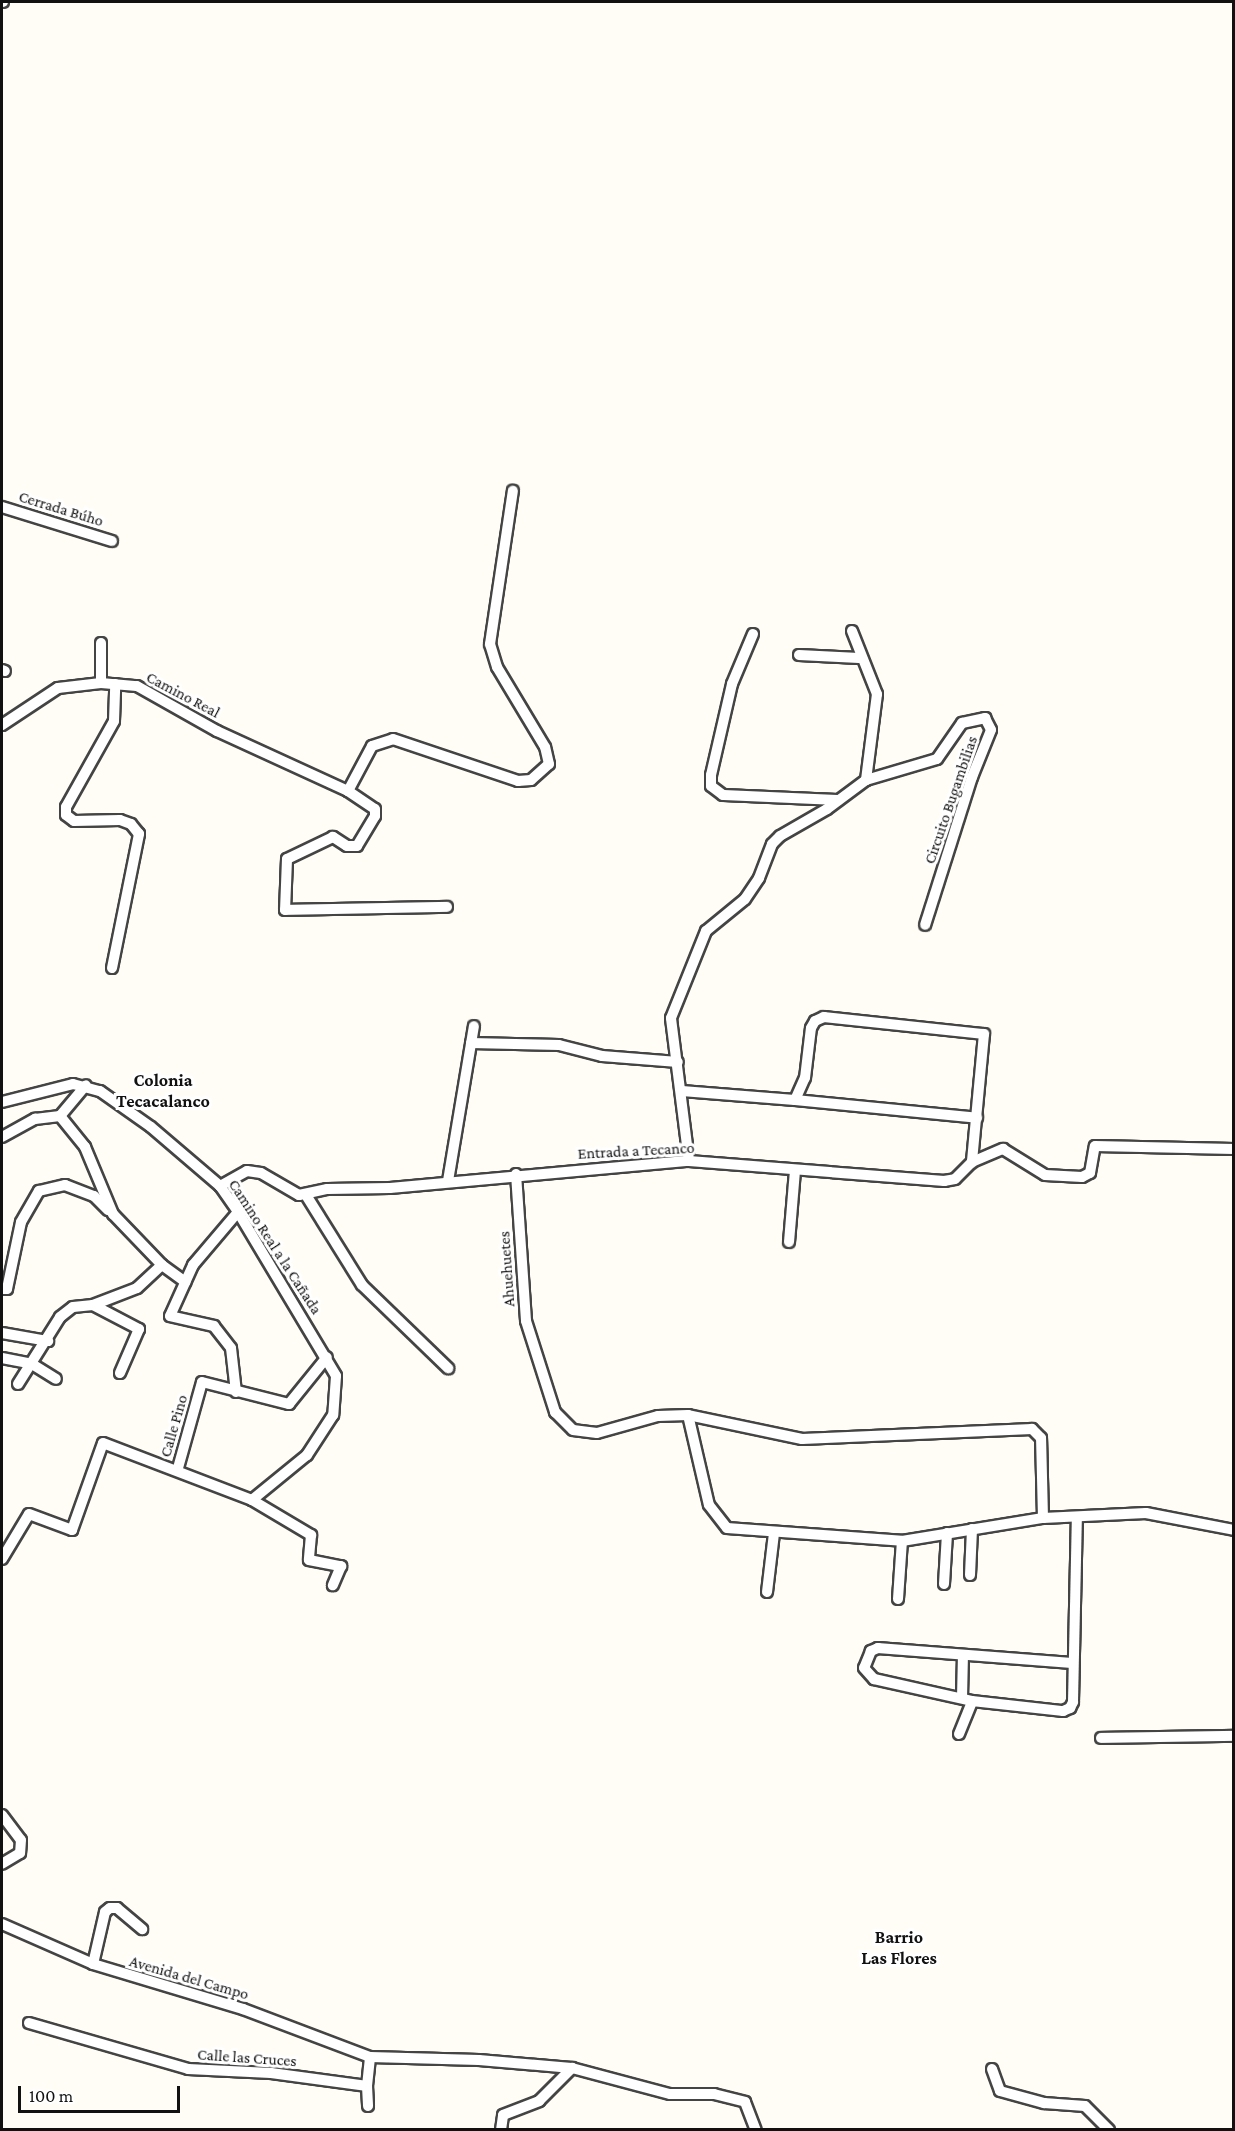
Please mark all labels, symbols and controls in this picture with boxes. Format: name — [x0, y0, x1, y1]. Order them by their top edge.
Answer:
street label: Cerrada Búho — [16, 487, 106, 531]
street label: Camino Real — [143, 668, 223, 722]
street label: Circuito Bugambilias — [920, 734, 982, 866]
district label: Colonia Tecacalanco — [116, 1070, 210, 1112]
street label: Entrada a Tecanco — [577, 1138, 695, 1164]
street label: Camino Real a la Cañada — [224, 1176, 326, 1318]
street label: Ahuehuetes — [495, 1231, 519, 1307]
street label: Calle Pino — [156, 1393, 192, 1459]
district label: Barrio Las Flores — [861, 1927, 937, 1970]
street label: Avenida del Campo — [127, 1952, 251, 2004]
street label: Calle las Cruces — [197, 2045, 297, 2071]
scale bar — [21, 2074, 183, 2112]
text: 100 m — [29, 2086, 73, 2106]

